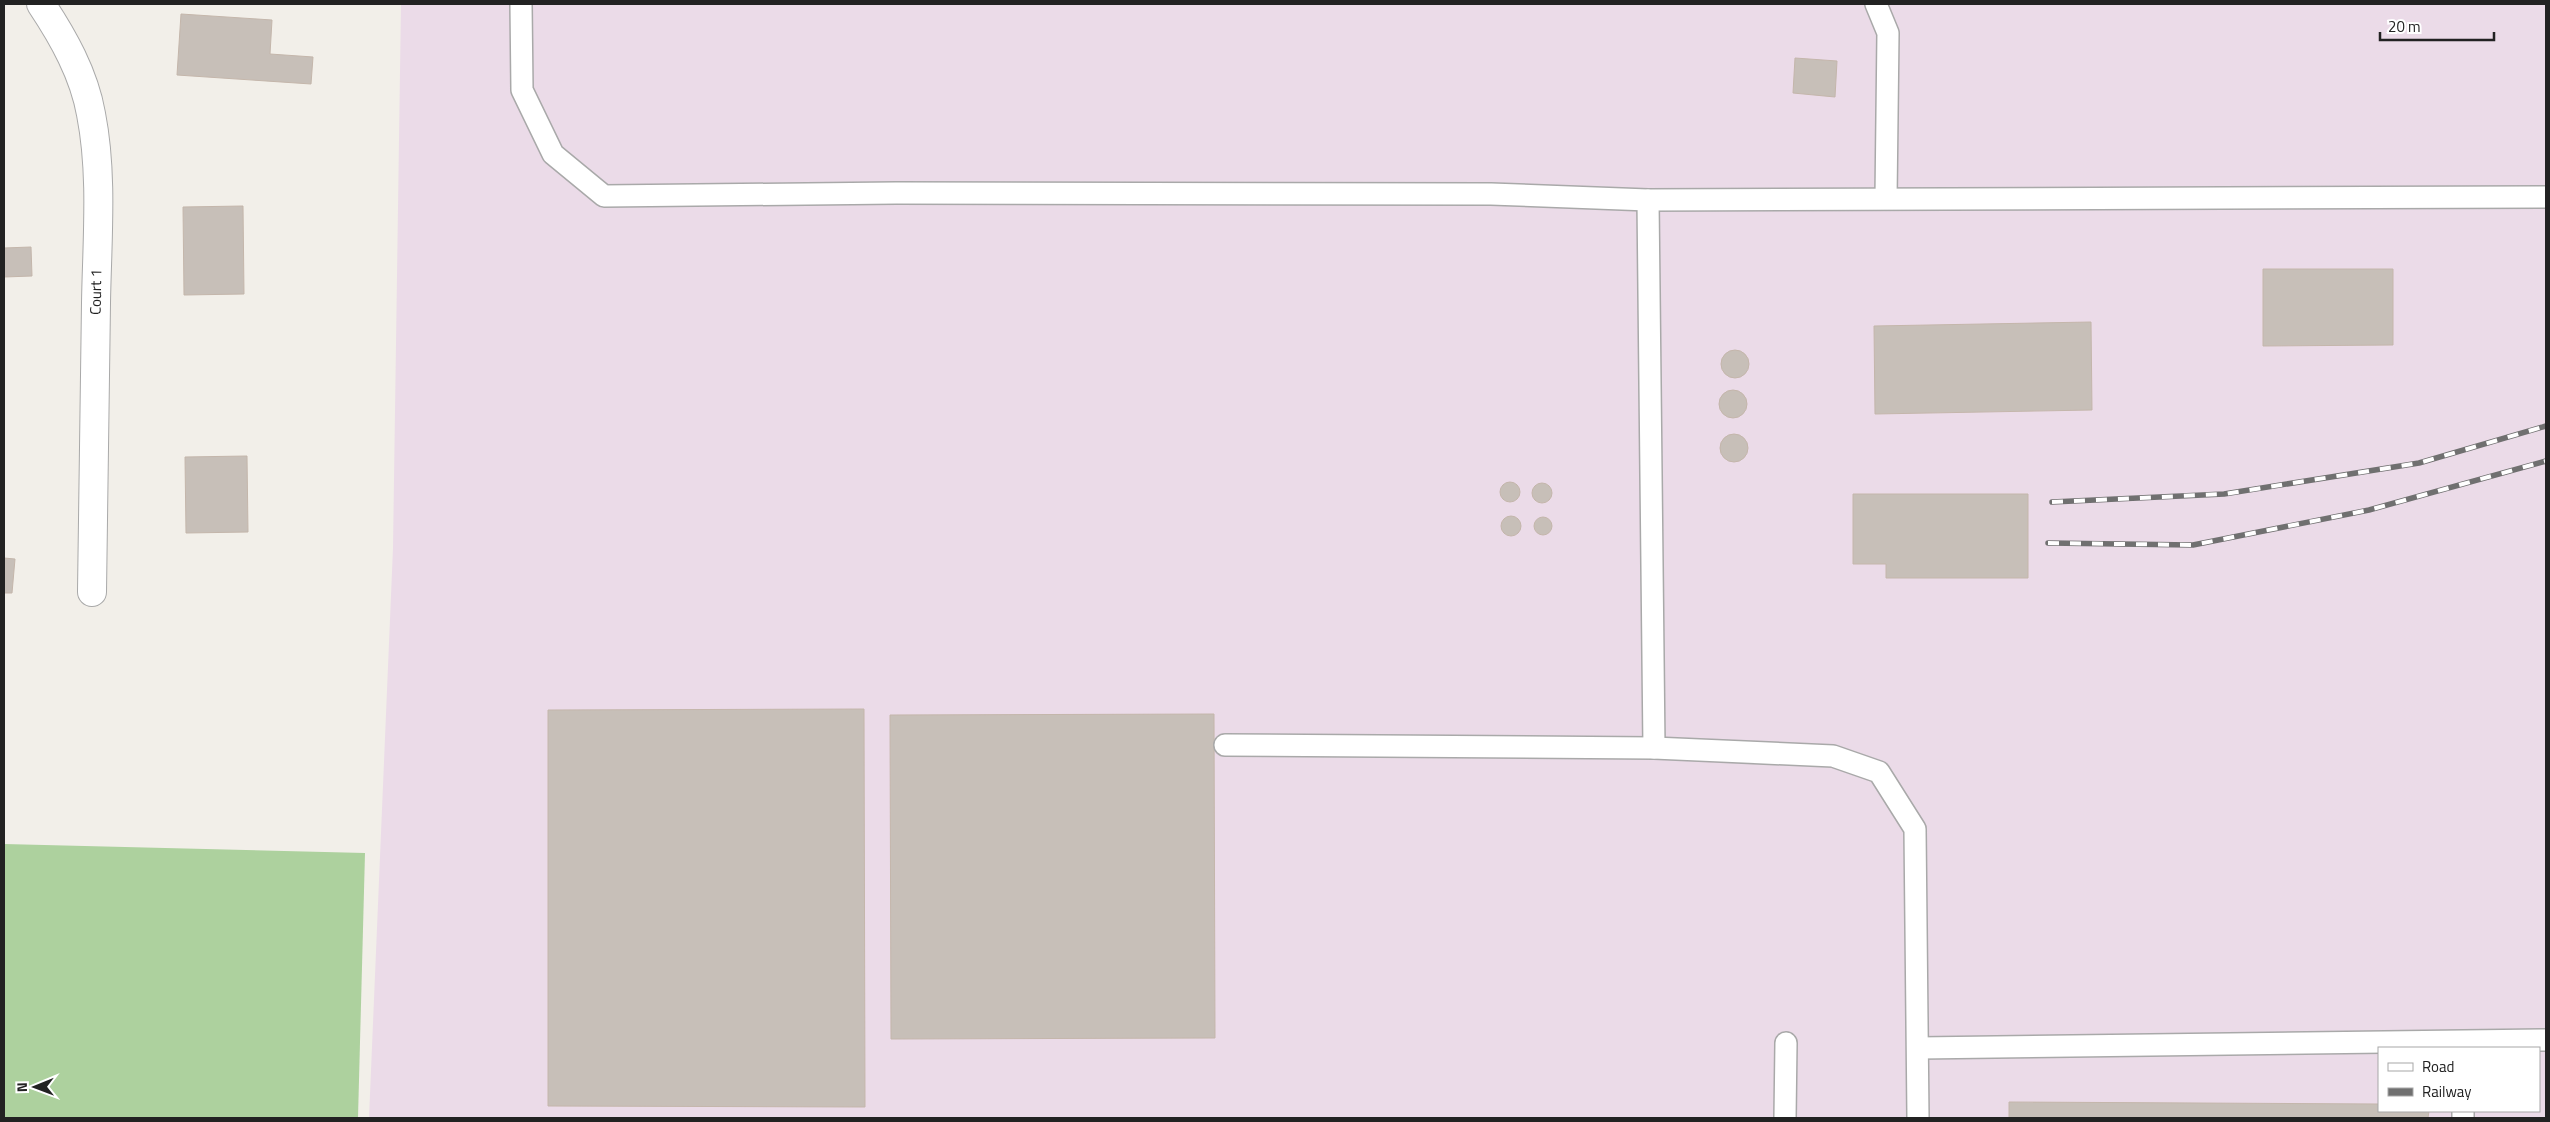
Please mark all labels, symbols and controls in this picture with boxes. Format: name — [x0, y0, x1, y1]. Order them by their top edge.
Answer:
scale bar — [2380, 10, 2494, 42]
text: 20 m — [2388, 15, 2421, 38]
street label: Court 1 — [84, 269, 107, 315]
legend — [2378, 1047, 2540, 1112]
text: Road — [2422, 1055, 2454, 1078]
north arrow — [10, 1062, 60, 1112]
text: Railway — [2422, 1080, 2472, 1103]
text: N — [11, 1082, 32, 1092]

